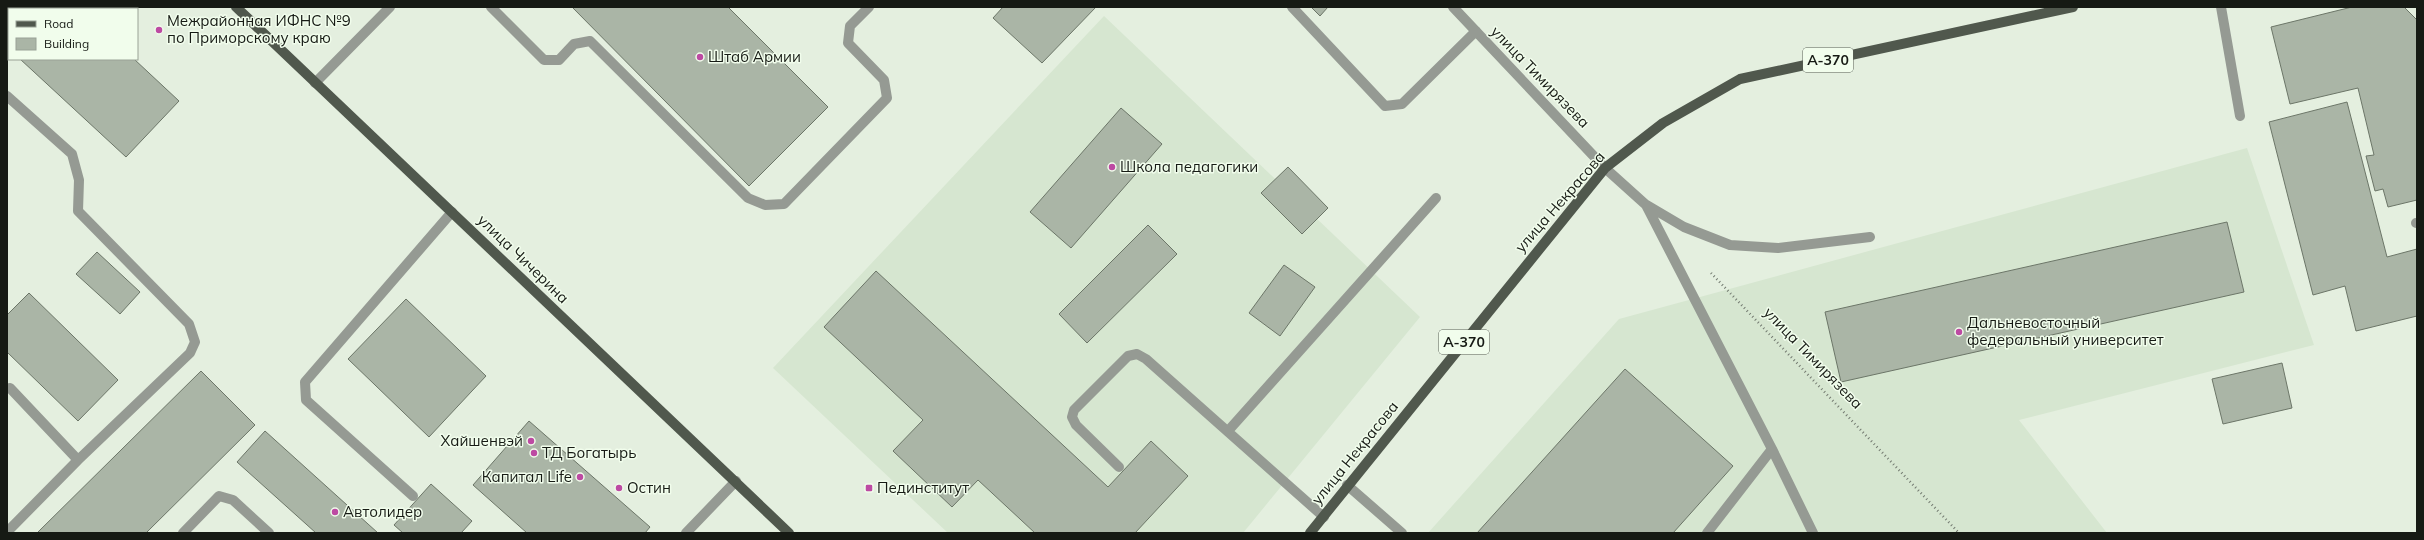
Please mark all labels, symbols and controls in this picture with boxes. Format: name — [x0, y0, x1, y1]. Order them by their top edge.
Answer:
legend — [8, 8, 138, 60]
place label: Межрайонная ИФНС №9 по Приморскому краю — [167, 11, 351, 47]
text: Road — [44, 16, 73, 31]
street label: улица Тимирязева — [1487, 22, 1594, 132]
marker: Межрайонная ИФНС №9 по Приморскому краю — [154, 25, 164, 35]
text: Building — [44, 36, 89, 51]
place label: Штаб Армии — [708, 47, 801, 66]
road number: А-370 — [1803, 48, 1853, 72]
marker: Штаб Армии — [695, 52, 705, 62]
street label: улица Некрасова — [1511, 147, 1609, 256]
place label: Школа педагогики — [1120, 157, 1258, 176]
marker: Школа педагогики — [1107, 162, 1117, 172]
street label: улица Чичерина — [474, 210, 573, 307]
street label: улица Тимирязева — [1760, 303, 1867, 413]
place label: Дальневосточный федеральный университет — [1967, 313, 2164, 349]
marker: Дальневосточный федеральный университет — [1954, 327, 1964, 337]
road number: А-370 — [1439, 330, 1489, 354]
street label: улица Некрасова — [1307, 397, 1402, 508]
place label: Хайшенвэй — [441, 431, 523, 450]
marker: Хайшенвэй — [526, 436, 536, 446]
place label: ТД Богатырь — [542, 443, 636, 462]
marker: ТД Богатырь — [529, 448, 539, 458]
place label: Капитал Life — [482, 467, 572, 486]
marker: Капитал Life — [575, 472, 585, 482]
place label: Остин — [627, 478, 671, 497]
place label: Пединститут — [877, 478, 969, 497]
marker: Остин — [614, 483, 624, 493]
marker: Пединститут — [864, 483, 874, 493]
place label: Автолидер — [343, 502, 422, 521]
marker: Автолидер — [330, 507, 340, 517]

